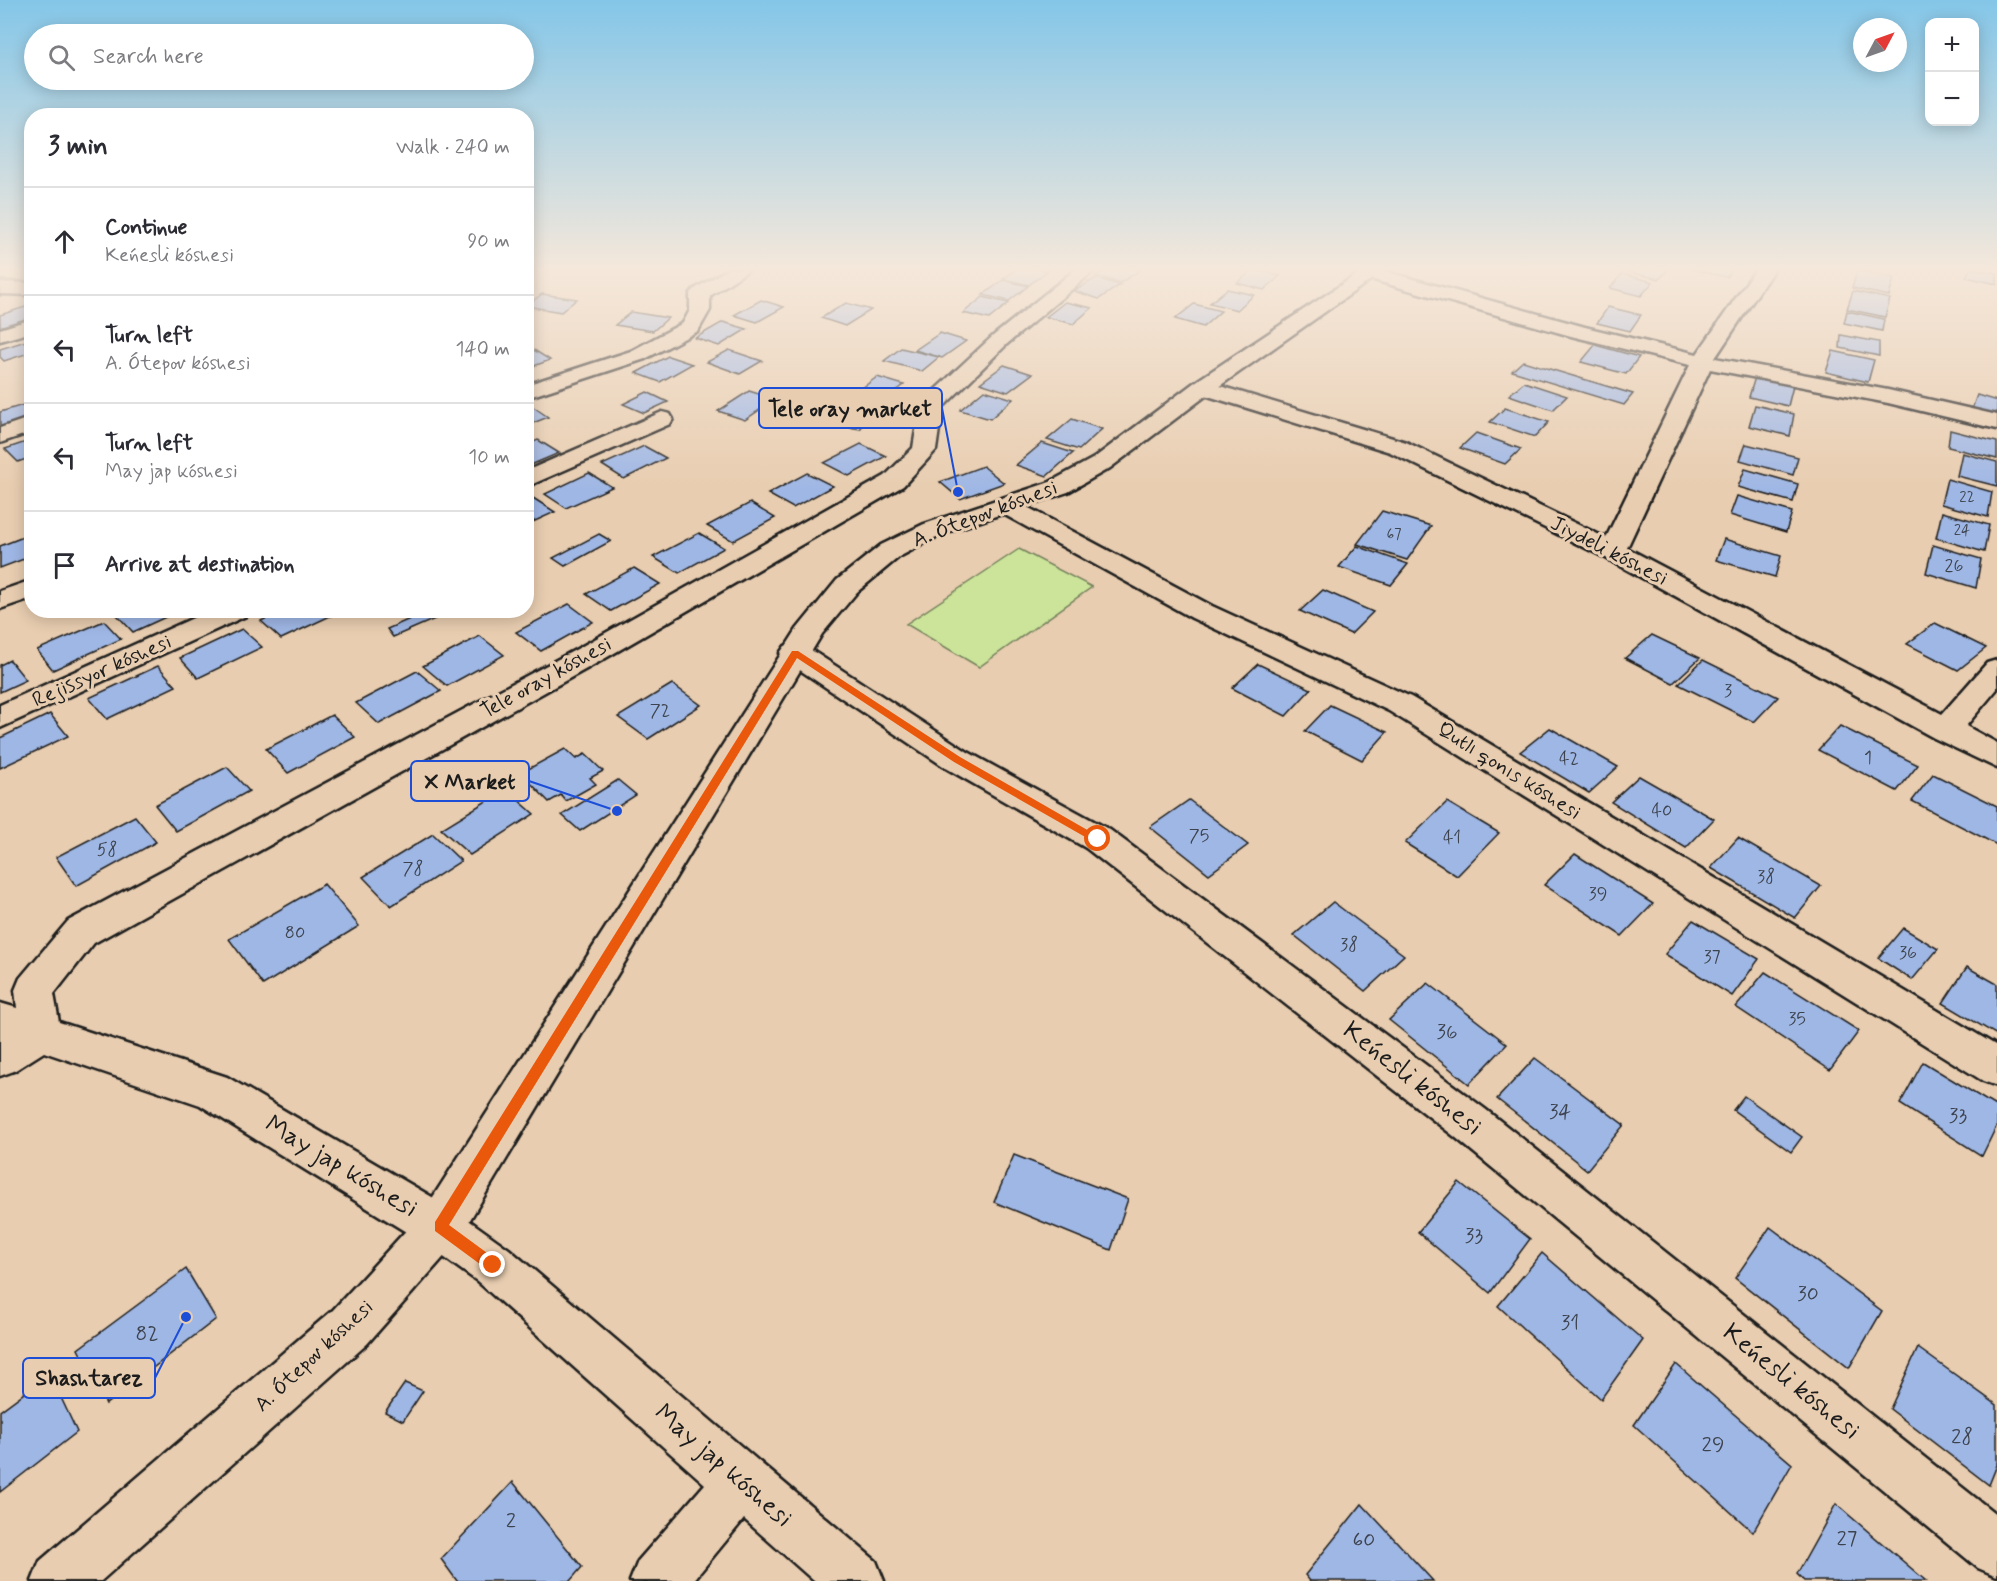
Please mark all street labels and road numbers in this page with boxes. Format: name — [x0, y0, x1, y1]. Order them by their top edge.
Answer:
street label: A. Ótepov kóshesi — [909, 474, 1061, 554]
street label: Jiydeli kóshesi — [1546, 509, 1672, 593]
street label: Rejissyor kóshesi — [28, 628, 176, 714]
street label: Tele oray kóshesi — [475, 630, 617, 726]
street label: Qutlı qonıs kóshesi — [1432, 715, 1586, 827]
street label: Keńesli kóshesi — [1335, 1014, 1489, 1144]
street label: May jap kóshesi — [258, 1108, 424, 1226]
street label: A. Ótepov kóshesi — [249, 1294, 379, 1418]
street label: Keńesli kóshesi — [1715, 1316, 1867, 1448]
street label: May jap kóshesi — [647, 1397, 799, 1535]

